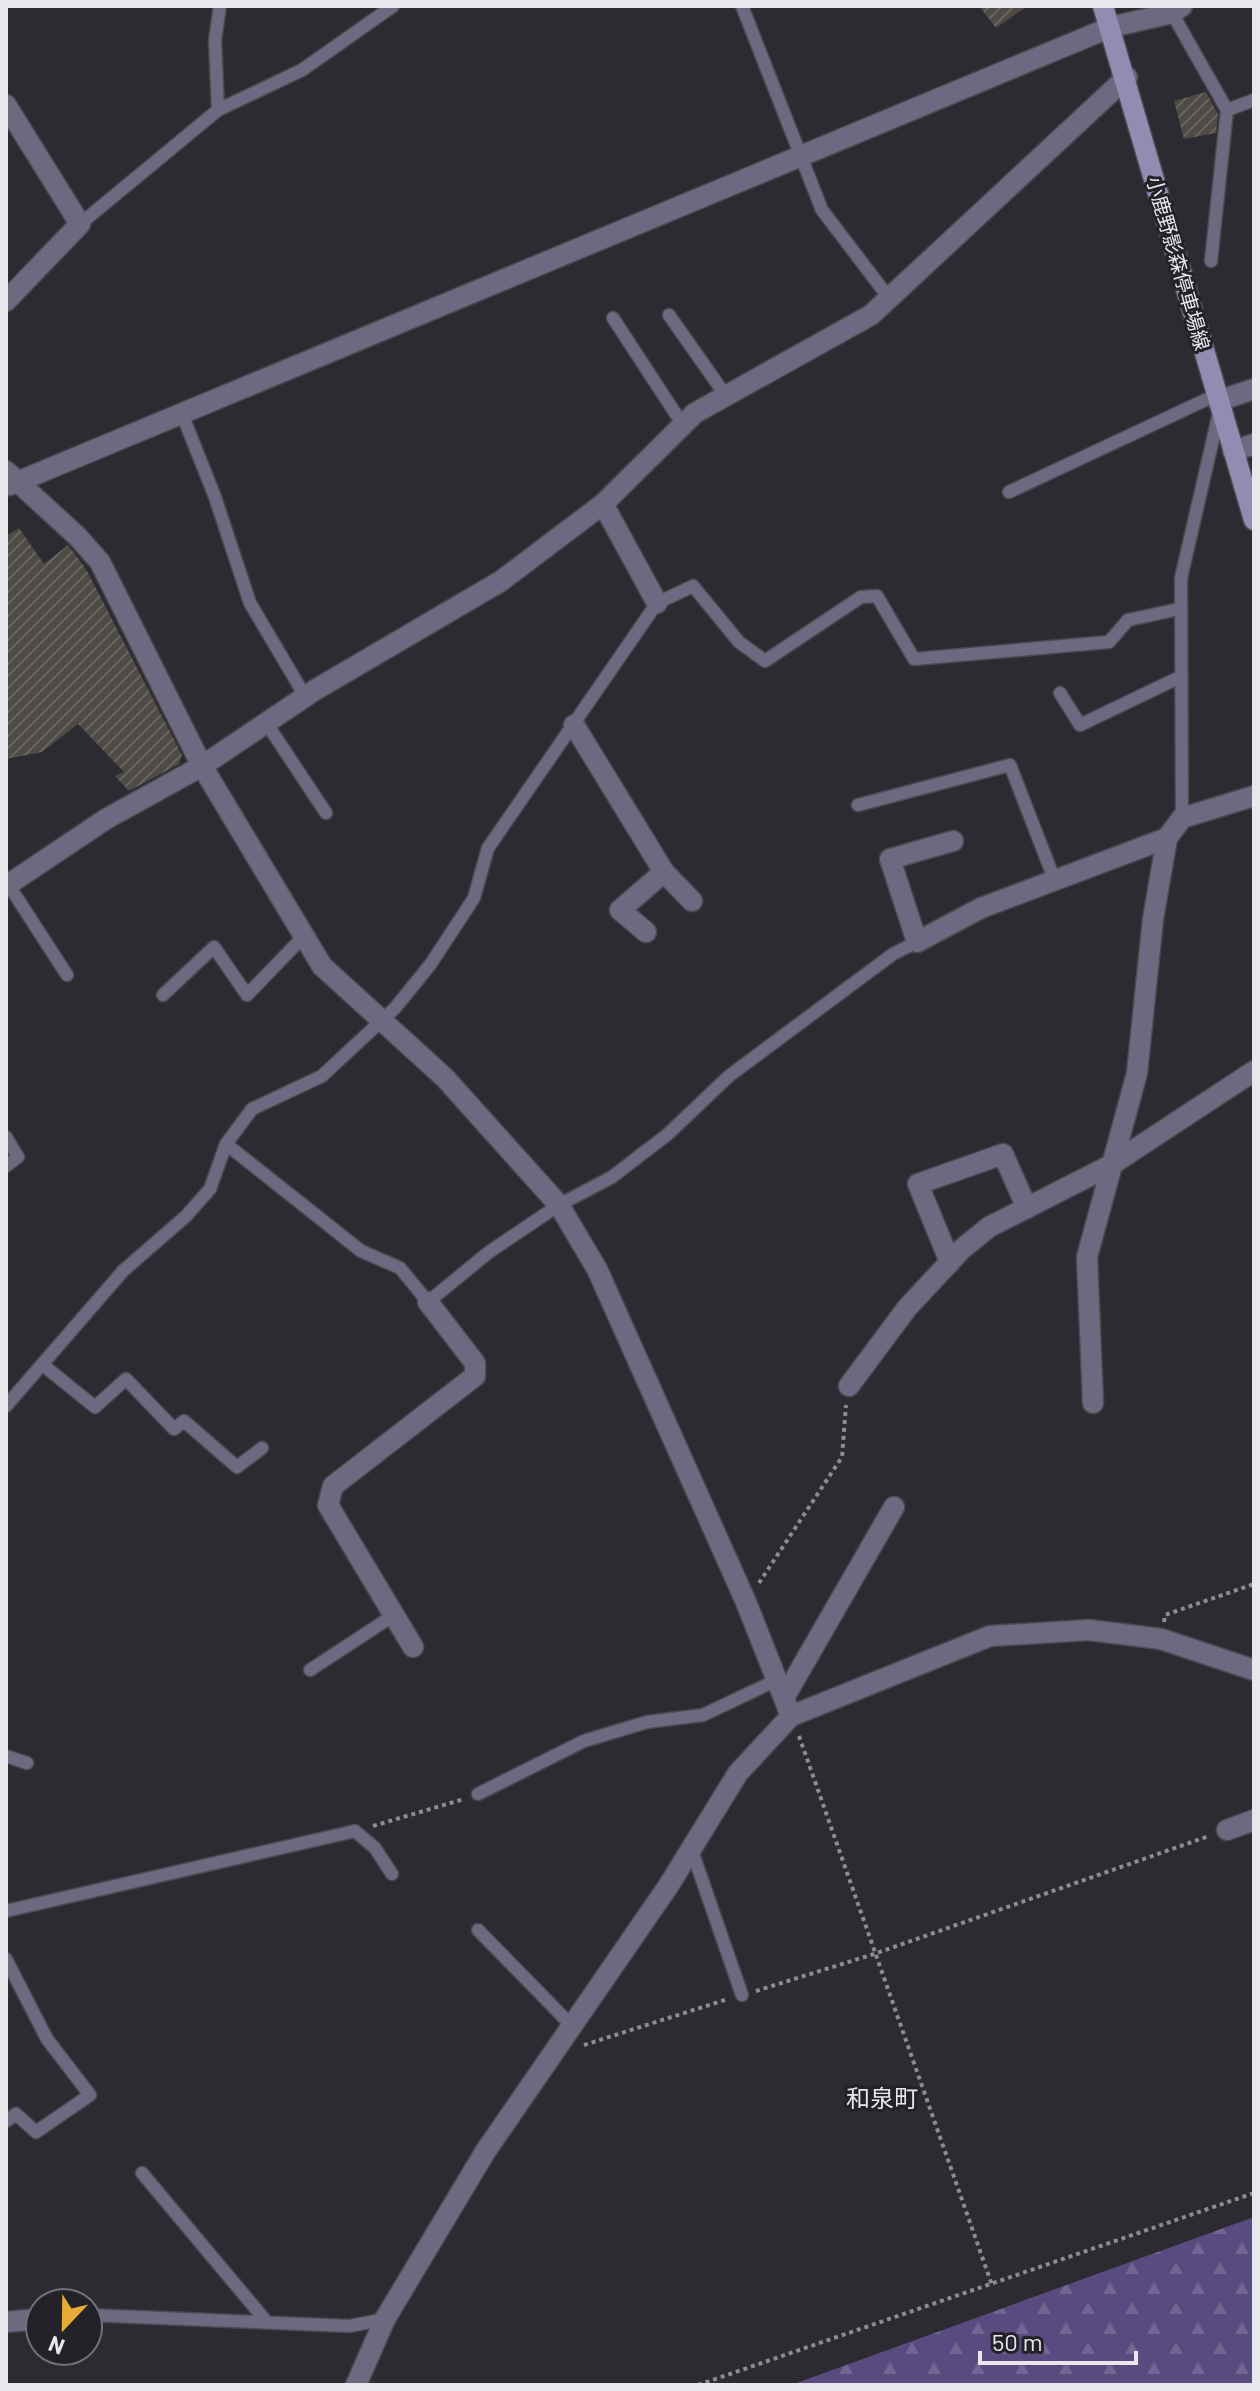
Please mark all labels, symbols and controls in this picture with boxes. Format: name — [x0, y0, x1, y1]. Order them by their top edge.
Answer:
street label: 小鹿野影森停車場線 — [1143, 173, 1215, 353]
district label: 和泉町 — [846, 2083, 918, 2112]
north arrow — [24, 2287, 104, 2367]
scale bar — [980, 2315, 1136, 2365]
text: 50 m — [992, 2327, 1043, 2356]
text: N — [44, 2332, 68, 2361]

